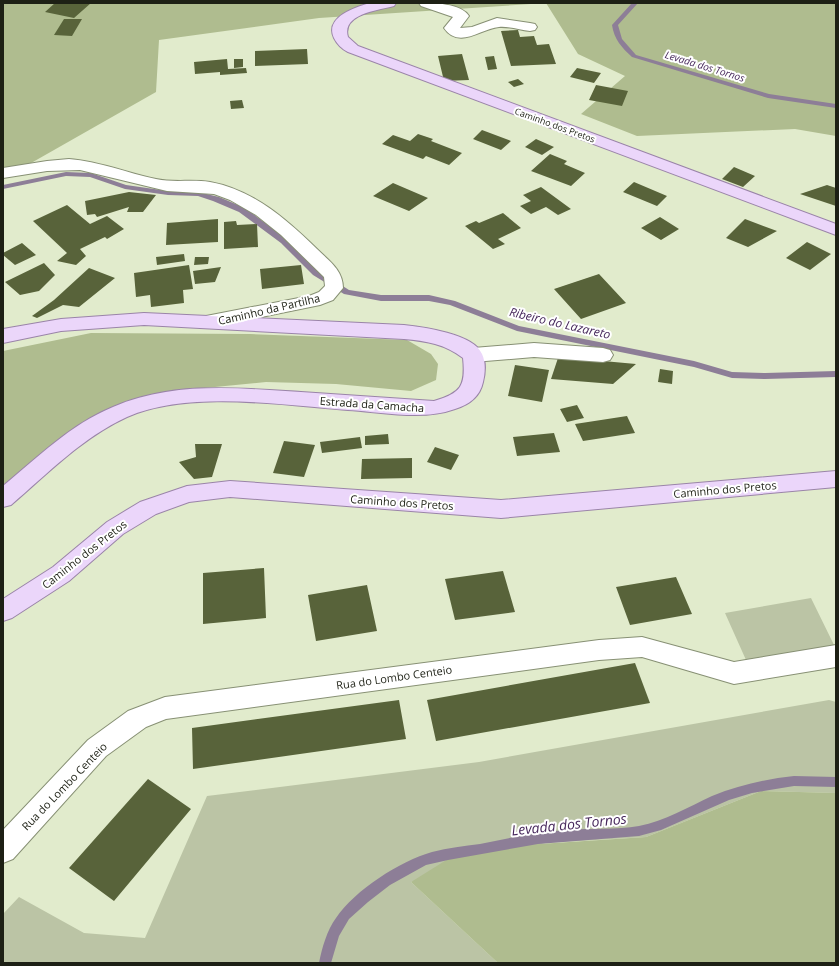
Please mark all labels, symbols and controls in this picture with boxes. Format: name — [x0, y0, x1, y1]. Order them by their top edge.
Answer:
water label: Levada dos Tornos — [663, 47, 747, 85]
street label: Caminho dos Pretos — [513, 104, 597, 146]
street label: Caminho da Partilha — [217, 290, 321, 328]
water label: Ribeiro do Lazareto — [508, 303, 612, 343]
street label: Estrada da Camacha — [319, 393, 425, 415]
street label: Caminho dos Pretos — [673, 477, 777, 501]
street label: Caminho dos Pretos — [350, 491, 454, 513]
street label: Caminho dos Pretos — [39, 516, 129, 592]
street label: Rua do Lombo Centeio — [335, 661, 453, 693]
street label: Rua do Lombo Centeio — [18, 739, 110, 833]
water label: Levada dos Tornos — [510, 809, 628, 839]

